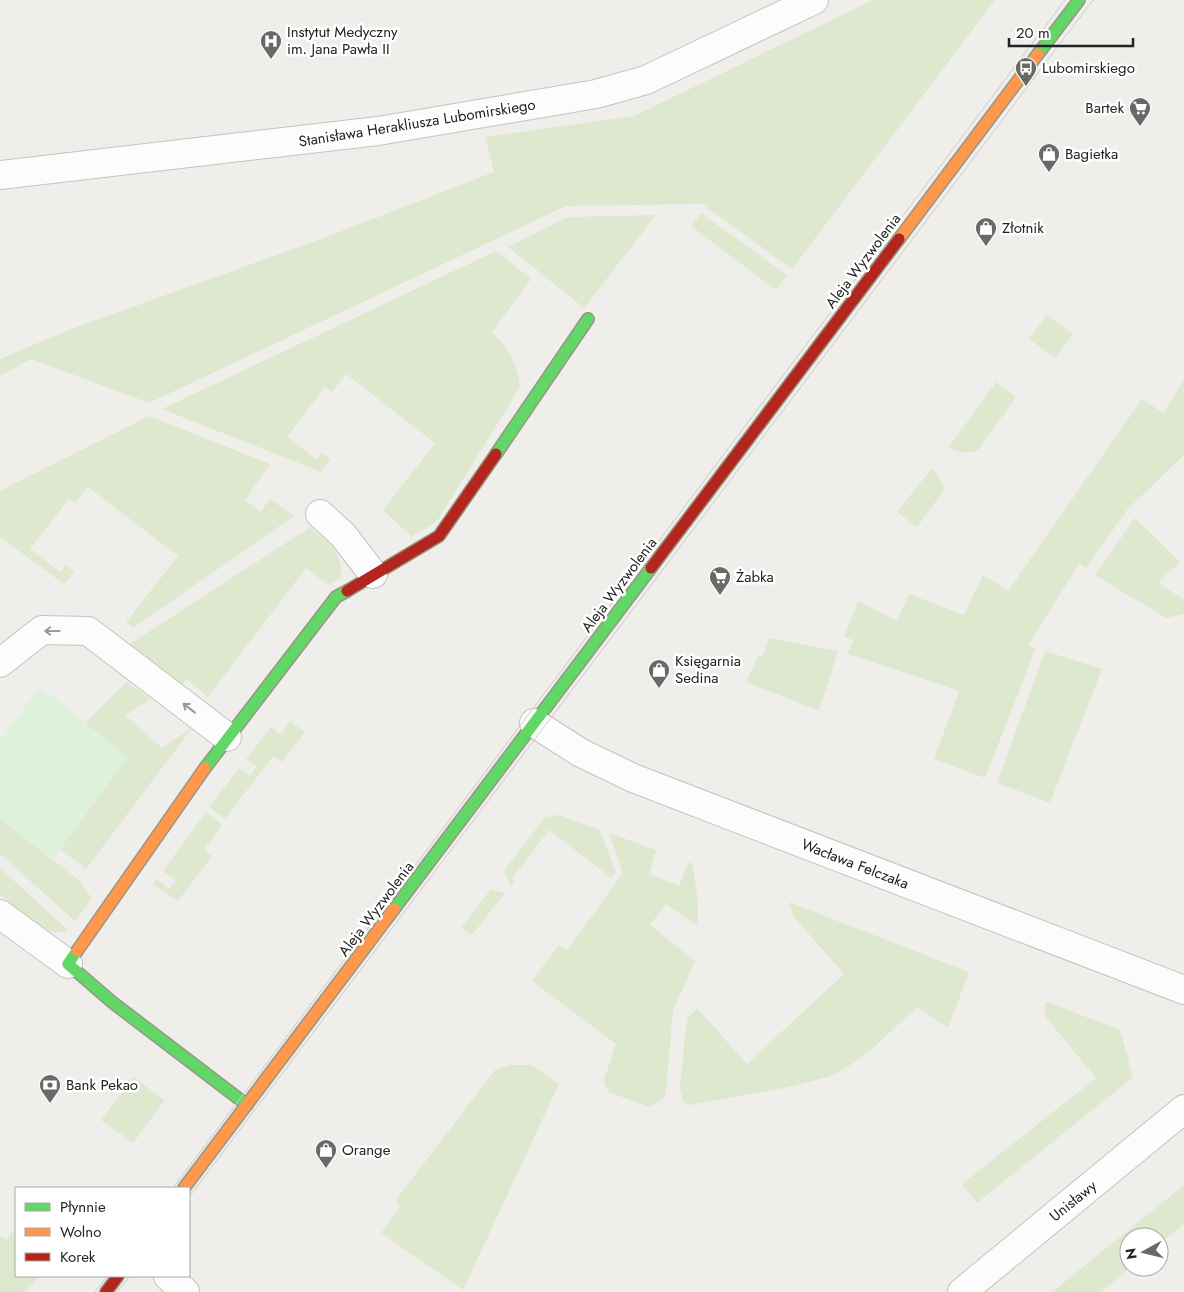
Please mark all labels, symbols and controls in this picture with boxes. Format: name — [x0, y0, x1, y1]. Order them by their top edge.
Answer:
scale bar — [1009, 15, 1133, 47]
place label: Instytut Medyczny im. Jana Pawła II — [287, 21, 398, 60]
text: 20 m — [1016, 22, 1050, 44]
hospital icon: Instytut Medyczny im. Jana Pawła II — [259, 29, 283, 60]
bus stop icon: Lubomirskiego — [1014, 56, 1038, 87]
place label: Lubomirskiego — [1042, 57, 1135, 79]
street label: Stanisława Herakliusza Lubomirskiego — [297, 93, 537, 153]
supermarket icon: Bartek — [1128, 96, 1152, 127]
place label: Bartek — [1085, 97, 1124, 119]
shop icon: Bagietka — [1037, 142, 1061, 173]
place label: Bagietka — [1065, 143, 1118, 165]
street label: Aleja Wyzwolenia — [820, 209, 906, 313]
shop icon: Złotnik — [974, 216, 998, 247]
place label: Złotnik — [1002, 217, 1044, 239]
street label: Aleja Wyzwolenia — [576, 533, 662, 637]
supermarket icon: Żabka — [708, 565, 732, 596]
place label: Żabka — [736, 566, 774, 588]
one-way arrow — [44, 626, 60, 635]
place label: Księgarnia Sedina — [675, 650, 741, 689]
shop icon: Księgarnia Sedina — [647, 658, 671, 689]
one-way arrow — [183, 702, 196, 713]
street label: Wacława Felczaka — [798, 833, 912, 895]
street label: Aleja Wyzwolenia — [333, 857, 419, 961]
bank icon: Bank Pekao — [38, 1073, 62, 1104]
place label: Bank Pekao — [66, 1074, 138, 1096]
shop icon: Orange — [314, 1138, 338, 1169]
place label: Orange — [342, 1139, 391, 1161]
street label: Unisławy — [1045, 1175, 1102, 1227]
legend — [15, 1187, 190, 1277]
text: Płynnie — [60, 1196, 106, 1218]
text: Wolno — [60, 1221, 101, 1243]
north arrow — [1119, 1227, 1169, 1277]
text: Korek — [60, 1246, 96, 1268]
text: N — [1120, 1247, 1142, 1261]

